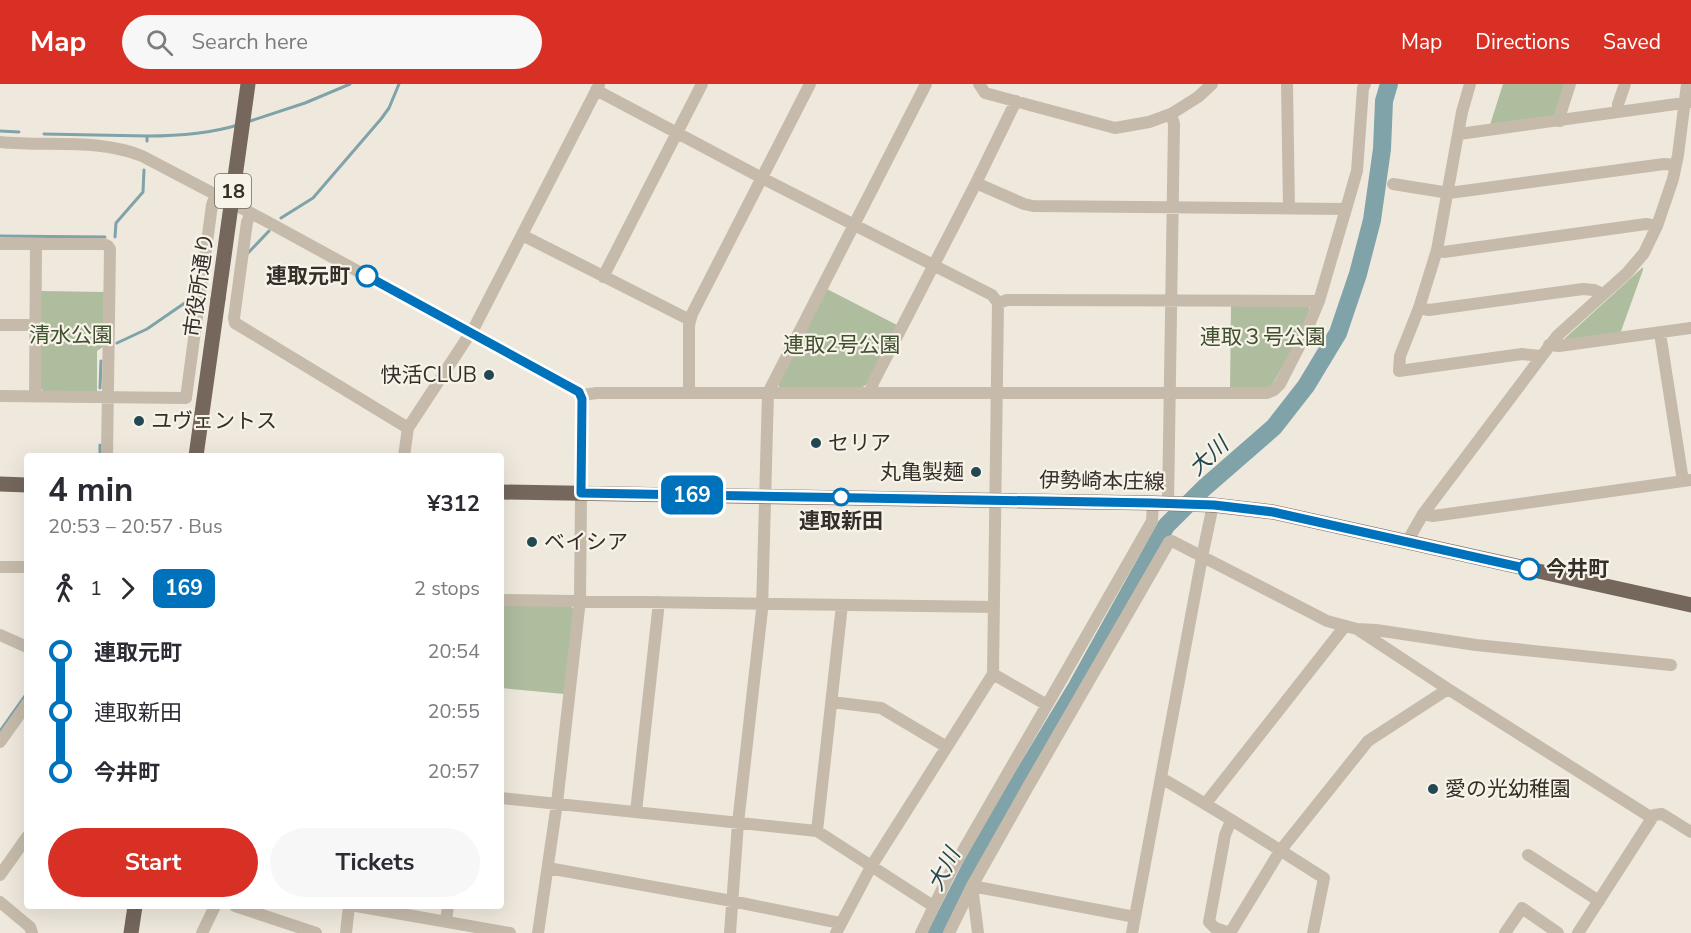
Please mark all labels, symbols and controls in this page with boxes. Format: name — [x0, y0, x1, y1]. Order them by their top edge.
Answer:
search box — [122, 15, 542, 69]
text: Map — [30, 23, 86, 61]
icon: search — [143, 26, 176, 59]
text: Search here — [191, 27, 308, 57]
text: Map — [1401, 28, 1442, 56]
text: Directions — [1475, 28, 1570, 56]
text: Saved — [1603, 28, 1661, 56]
road number: 18 — [215, 174, 251, 208]
street label: 市役所通り — [178, 231, 220, 339]
place label: 連取元町 — [266, 262, 350, 290]
marker: 連取元町 — [356, 265, 378, 287]
park label: 清水公園 — [29, 321, 113, 349]
park label: 連取３号公園 — [1200, 323, 1326, 351]
park label: 連取2号公園 — [783, 331, 901, 359]
place label: 快活CLUB — [381, 361, 477, 389]
marker: 快活CLUB — [482, 368, 496, 382]
place label: ユヴェントス — [151, 407, 277, 435]
marker: ユヴェントス — [132, 414, 146, 428]
place label: セリア — [828, 429, 891, 457]
water label: 大川 — [1182, 429, 1236, 483]
marker: セリア — [809, 436, 823, 450]
place label: 丸亀製麺 — [880, 458, 964, 486]
marker: 丸亀製麺 — [969, 465, 983, 479]
street label: 伊勢崎本庄線 — [1039, 466, 1165, 496]
text: 4 min — [48, 468, 133, 513]
line badge: 169 — [658, 476, 726, 514]
text: 169 — [673, 481, 711, 509]
marker: 連取新田 — [832, 488, 850, 506]
text: ¥312 — [427, 489, 480, 519]
place label: 連取新田 — [799, 507, 883, 535]
text: 20:53 – 20:57 · Bus — [48, 513, 223, 540]
place label: ベイシア — [544, 528, 628, 556]
marker: ベイシア — [525, 535, 539, 549]
place label: 今井町 — [1546, 555, 1609, 583]
marker: 今井町 — [1518, 558, 1540, 580]
icon: walk — [48, 572, 81, 605]
icon: forward — [111, 572, 144, 605]
text: 169 — [165, 574, 203, 602]
text: 1 — [90, 575, 102, 602]
text: 2 stops — [414, 575, 480, 602]
text: 連取元町 — [94, 638, 182, 668]
text: 20:54 — [427, 638, 480, 665]
text: 連取新田 — [94, 698, 182, 728]
text: 20:55 — [427, 698, 480, 725]
text: 今井町 — [94, 758, 160, 788]
text: 20:57 — [427, 758, 480, 785]
place label: 愛の光幼稚園 — [1445, 775, 1571, 803]
marker: 愛の光幼稚園 — [1426, 782, 1440, 796]
button: Start — [48, 828, 258, 897]
button: Tickets — [270, 828, 480, 897]
water label: 大川 — [921, 841, 968, 896]

